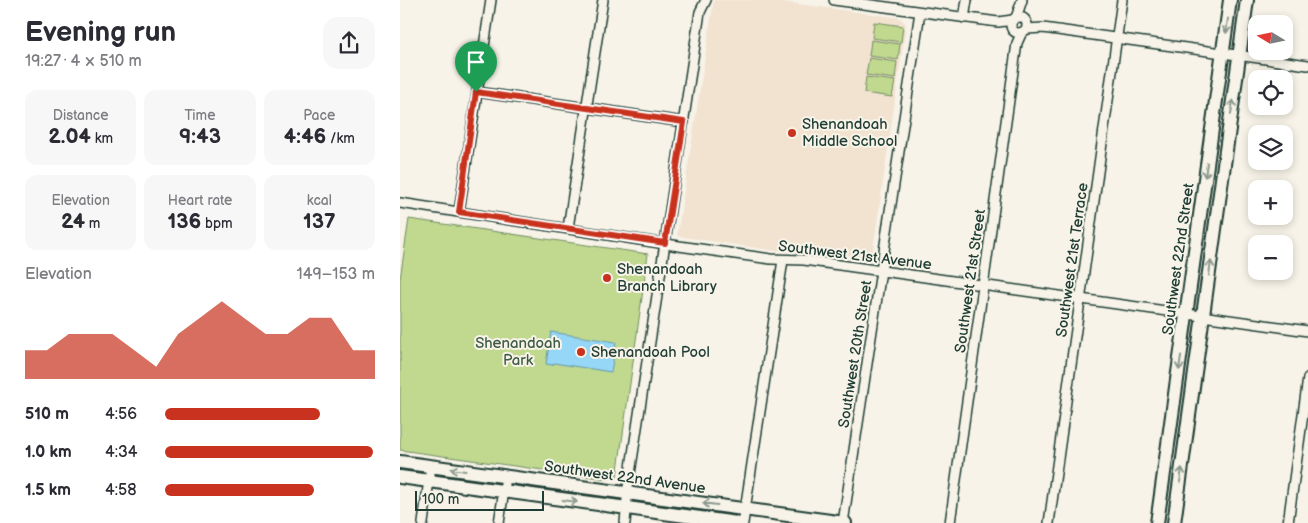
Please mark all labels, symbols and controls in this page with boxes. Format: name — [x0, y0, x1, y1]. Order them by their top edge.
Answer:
north arrow — [1248, 15, 1292, 60]
map controls — [1248, 15, 1293, 280]
text: Evening run — [25, 16, 176, 49]
button: share — [323, 17, 375, 69]
one-way arrow — [1221, 18, 1231, 34]
pin — [455, 41, 497, 92]
icon: arrive — [462, 48, 490, 76]
text: 19:27 · 4 × 510 m — [25, 52, 142, 71]
button: locate — [1248, 70, 1293, 115]
one-way arrow — [1227, 100, 1237, 116]
text: Distance — [53, 107, 109, 124]
text: Time — [184, 107, 216, 124]
text: Pace — [303, 107, 335, 124]
place label: Shenandoah Middle School — [802, 115, 897, 151]
text: 2.04 — [48, 124, 91, 149]
text: 9:43 — [179, 124, 221, 149]
text: 4:46 — [284, 124, 326, 149]
button: layers — [1248, 125, 1293, 170]
marker: Shenandoah Middle School — [786, 127, 798, 139]
text: km — [91, 130, 113, 147]
text: /km — [326, 130, 355, 147]
one-way arrow — [1201, 162, 1211, 178]
button: + — [1248, 180, 1293, 225]
street label: Southwest 21st Terrace — [1052, 182, 1093, 339]
street label: Southwest 22nd Street — [1158, 182, 1199, 336]
text: Elevation — [51, 192, 110, 209]
text: Heart rate — [168, 192, 232, 209]
text: kcal — [307, 192, 332, 209]
street label: Southwest 21st Street — [951, 208, 990, 354]
text: 24 — [61, 209, 85, 234]
text: 136 — [167, 209, 201, 234]
text: 137 — [303, 209, 336, 234]
text: m — [85, 215, 100, 232]
text: bpm — [201, 215, 233, 232]
button: − — [1248, 235, 1293, 280]
street label: Southwest 21st Avenue — [777, 237, 933, 274]
place label: Shenandoah Branch Library — [617, 260, 717, 296]
one-way arrow — [1205, 261, 1215, 277]
text: Elevation — [25, 265, 92, 284]
text: 149–153 m — [297, 265, 375, 284]
marker: Shenandoah Branch Library — [601, 272, 613, 284]
street label: Southwest 20th Street — [834, 279, 877, 429]
park label: Shenandoah Park — [475, 334, 561, 370]
place label: Shenandoah Pool — [591, 343, 710, 362]
marker: Shenandoah Pool — [575, 346, 587, 358]
one-way arrow — [1174, 354, 1184, 370]
text: 510 m — [25, 405, 69, 424]
text: 4:56 — [105, 405, 137, 424]
text: 1.0 km — [25, 443, 72, 462]
text: 4:34 — [105, 443, 138, 462]
street label: Southwest 22nd Avenue — [543, 457, 707, 498]
one-way arrow — [450, 465, 466, 475]
one-way arrow — [1176, 467, 1186, 483]
text: 1.5 km — [25, 481, 71, 500]
text: 4:58 — [105, 481, 137, 500]
scale bar — [415, 488, 544, 511]
text: 100 m — [422, 491, 459, 508]
one-way arrow — [561, 496, 577, 506]
one-way arrow — [702, 499, 718, 509]

